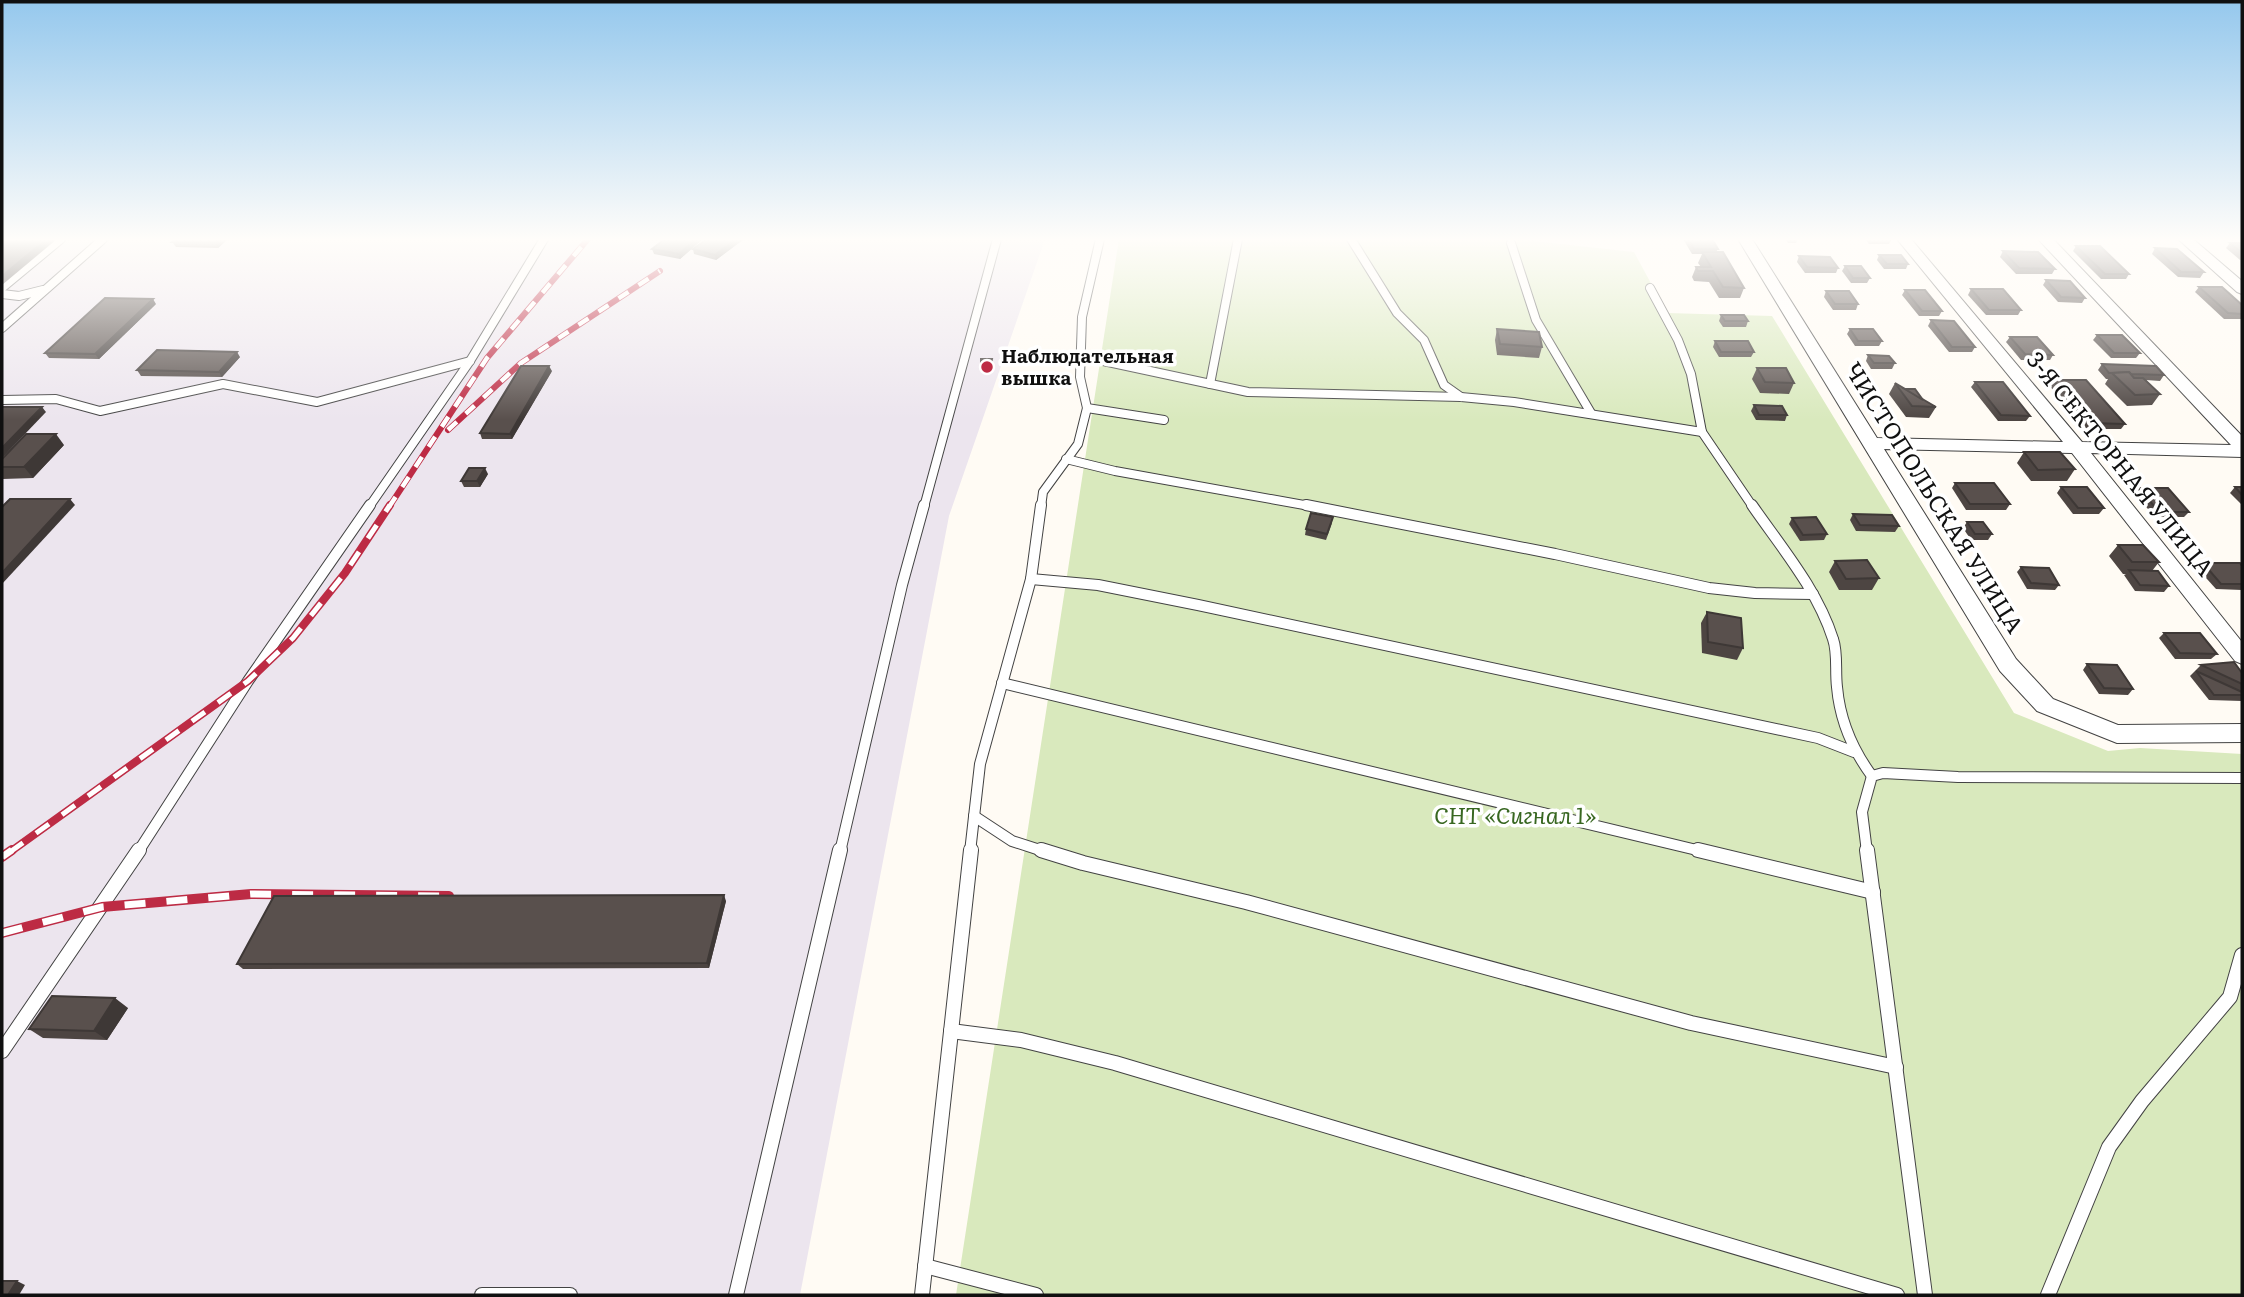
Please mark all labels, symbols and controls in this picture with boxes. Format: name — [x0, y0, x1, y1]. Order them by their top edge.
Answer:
place label: Наблюдательная вышка — [1001, 341, 1174, 391]
street label: 3-Я СЕКТОРНАЯ УЛИЦА — [2020, 343, 2223, 583]
street label: ЧИСТОПОЛЬСКАЯ УЛИЦА — [1838, 355, 2033, 639]
marker: Наблюдательная вышка — [979, 359, 995, 375]
park label: СНТ «Сигнал 1» — [1434, 797, 1597, 831]

